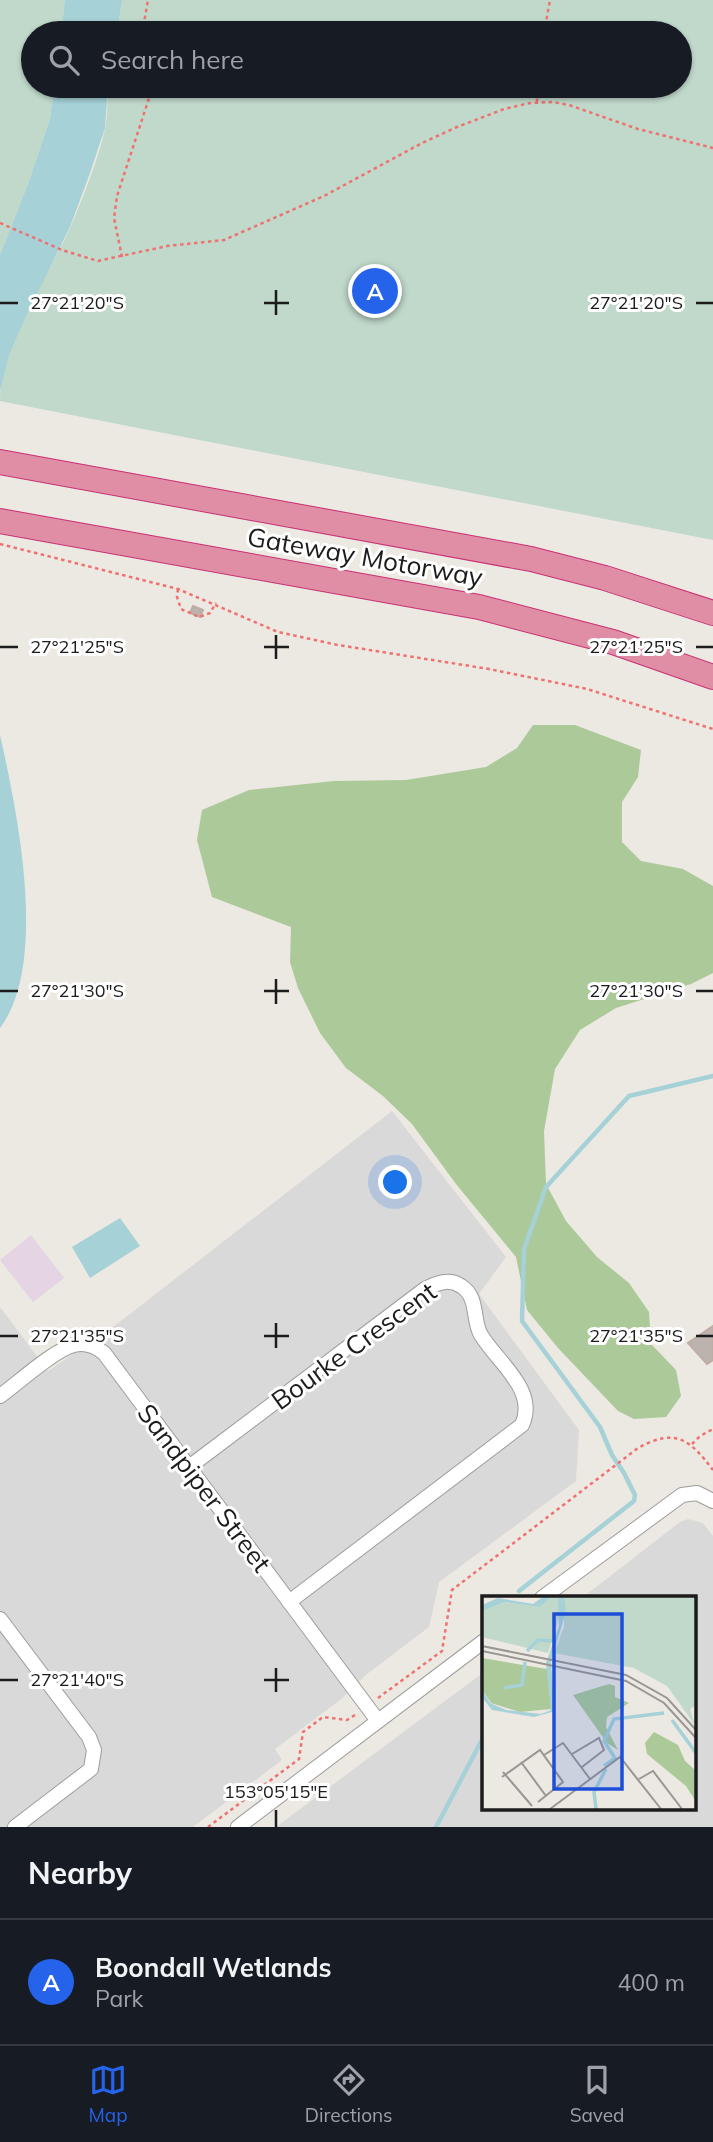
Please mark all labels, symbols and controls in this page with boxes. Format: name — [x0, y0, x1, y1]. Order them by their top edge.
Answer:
search box — [21, 21, 692, 98]
icon: search — [45, 41, 83, 79]
text: Search here — [101, 43, 244, 76]
pin: A — [352, 265, 398, 317]
text: 27°21'20"S — [30, 291, 124, 314]
text: 27°21'20"S — [589, 291, 683, 314]
street label: Gateway Motorway — [245, 520, 486, 594]
text: 27°21'25"S — [30, 635, 124, 658]
text: 27°21'25"S — [589, 635, 683, 658]
text: 27°21'30"S — [30, 979, 124, 1002]
text: 27°21'30"S — [589, 979, 683, 1002]
your location — [378, 1165, 412, 1199]
street label: Bourke Crescent — [265, 1275, 443, 1417]
text: 27°21'35"S — [30, 1324, 124, 1347]
text: 27°21'35"S — [589, 1324, 683, 1347]
street label: Sandpiper Street — [130, 1397, 278, 1578]
inset map — [482, 1596, 696, 1810]
text: 27°21'40"S — [30, 1668, 124, 1691]
text: 153°05'15"E — [224, 1780, 328, 1803]
text: Nearby — [28, 1854, 132, 1892]
text: Boondall Wetlands — [95, 1951, 332, 1984]
text: A — [42, 1968, 60, 1997]
text: 400 m — [617, 1968, 685, 1997]
text: Park — [95, 1984, 143, 2013]
tab: Map — [89, 2061, 128, 2127]
tab: Directions — [305, 2061, 393, 2127]
tab: Saved — [570, 2061, 624, 2127]

